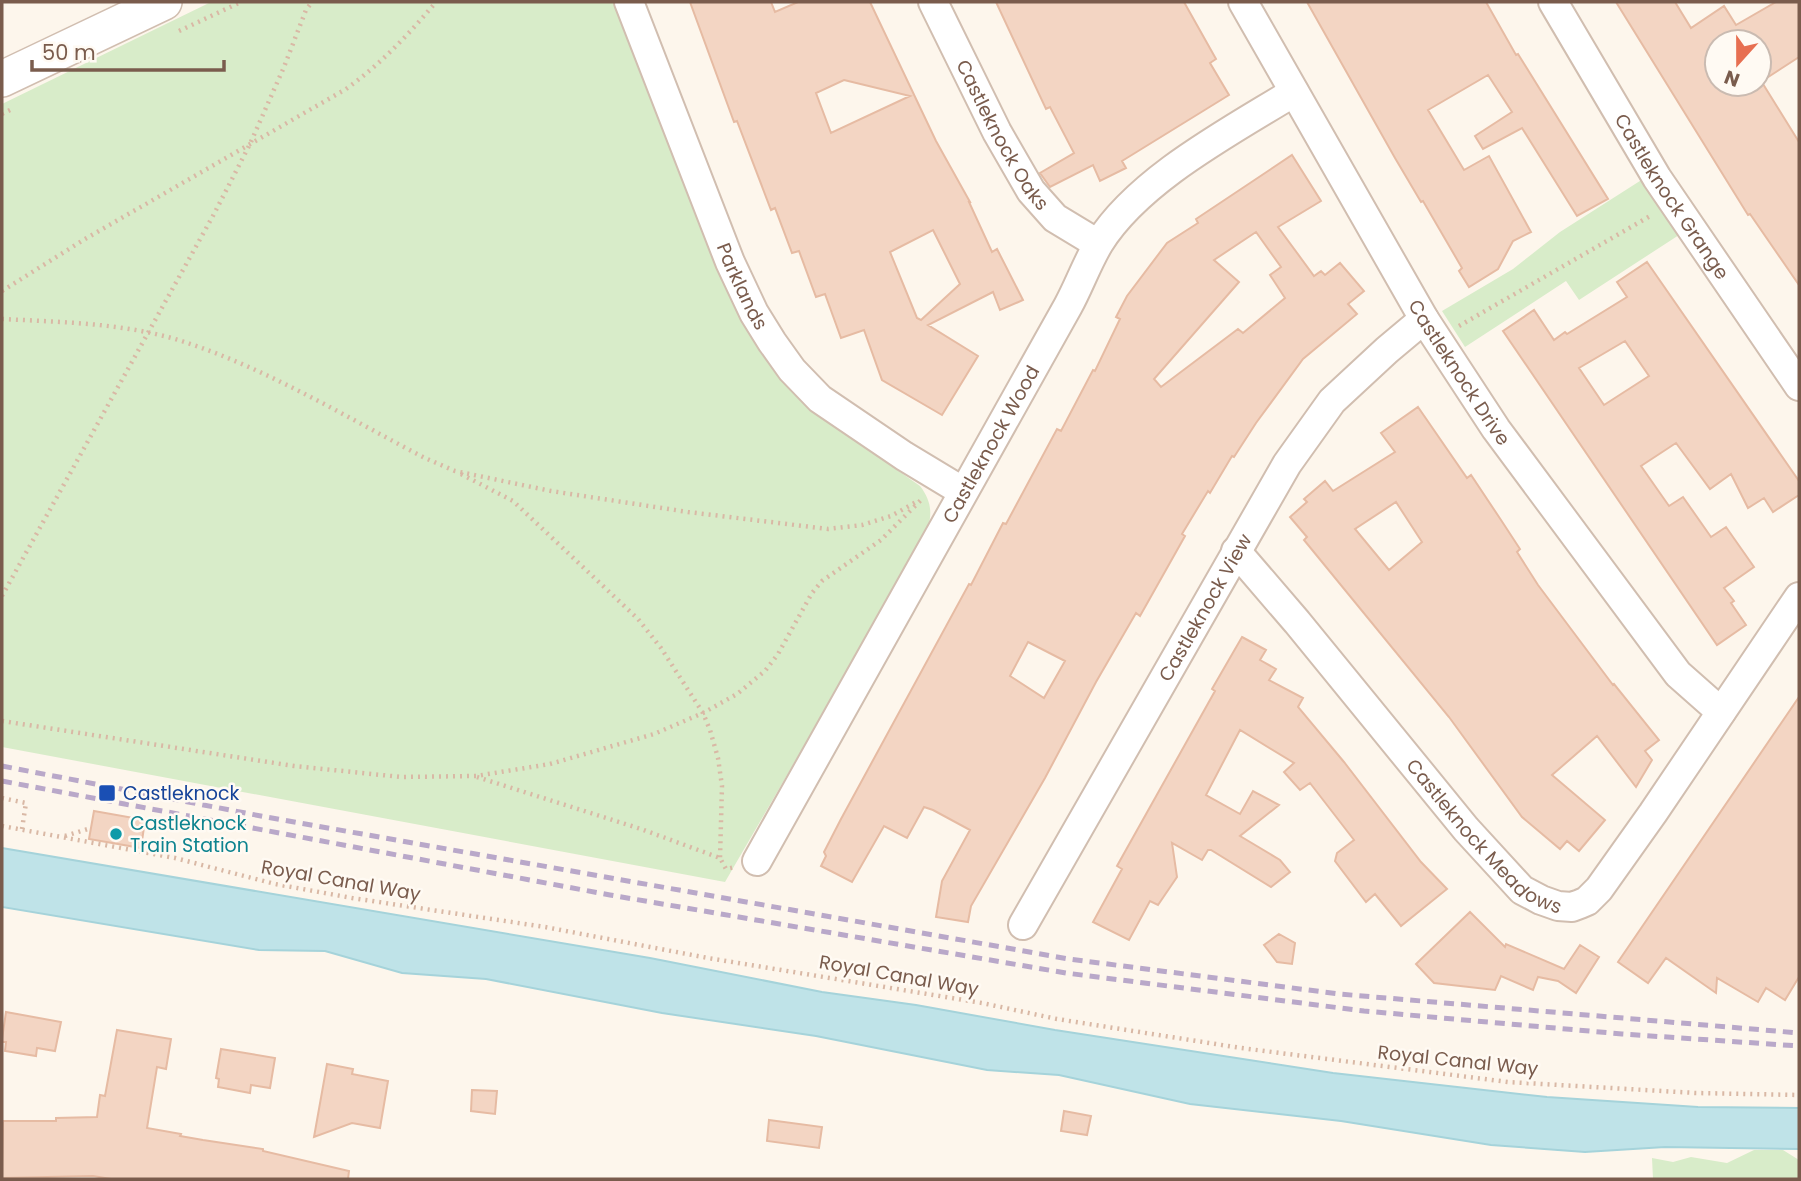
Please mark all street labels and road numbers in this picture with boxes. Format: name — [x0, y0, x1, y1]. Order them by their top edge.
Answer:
street label: Castleknock Oaks — [949, 55, 1055, 216]
street label: Castleknock Grange — [1608, 109, 1735, 285]
street label: Parklands — [710, 239, 774, 335]
street label: Castleknock Drive — [1402, 295, 1517, 451]
street label: Castleknock Wood — [936, 360, 1046, 528]
street label: Castleknock View — [1152, 528, 1259, 687]
street label: Castleknock Meadows — [1400, 753, 1565, 920]
street label: Royal Canal Way — [259, 853, 423, 908]
street label: Royal Canal Way — [817, 948, 981, 1003]
street label: Royal Canal Way — [1376, 1039, 1540, 1082]

